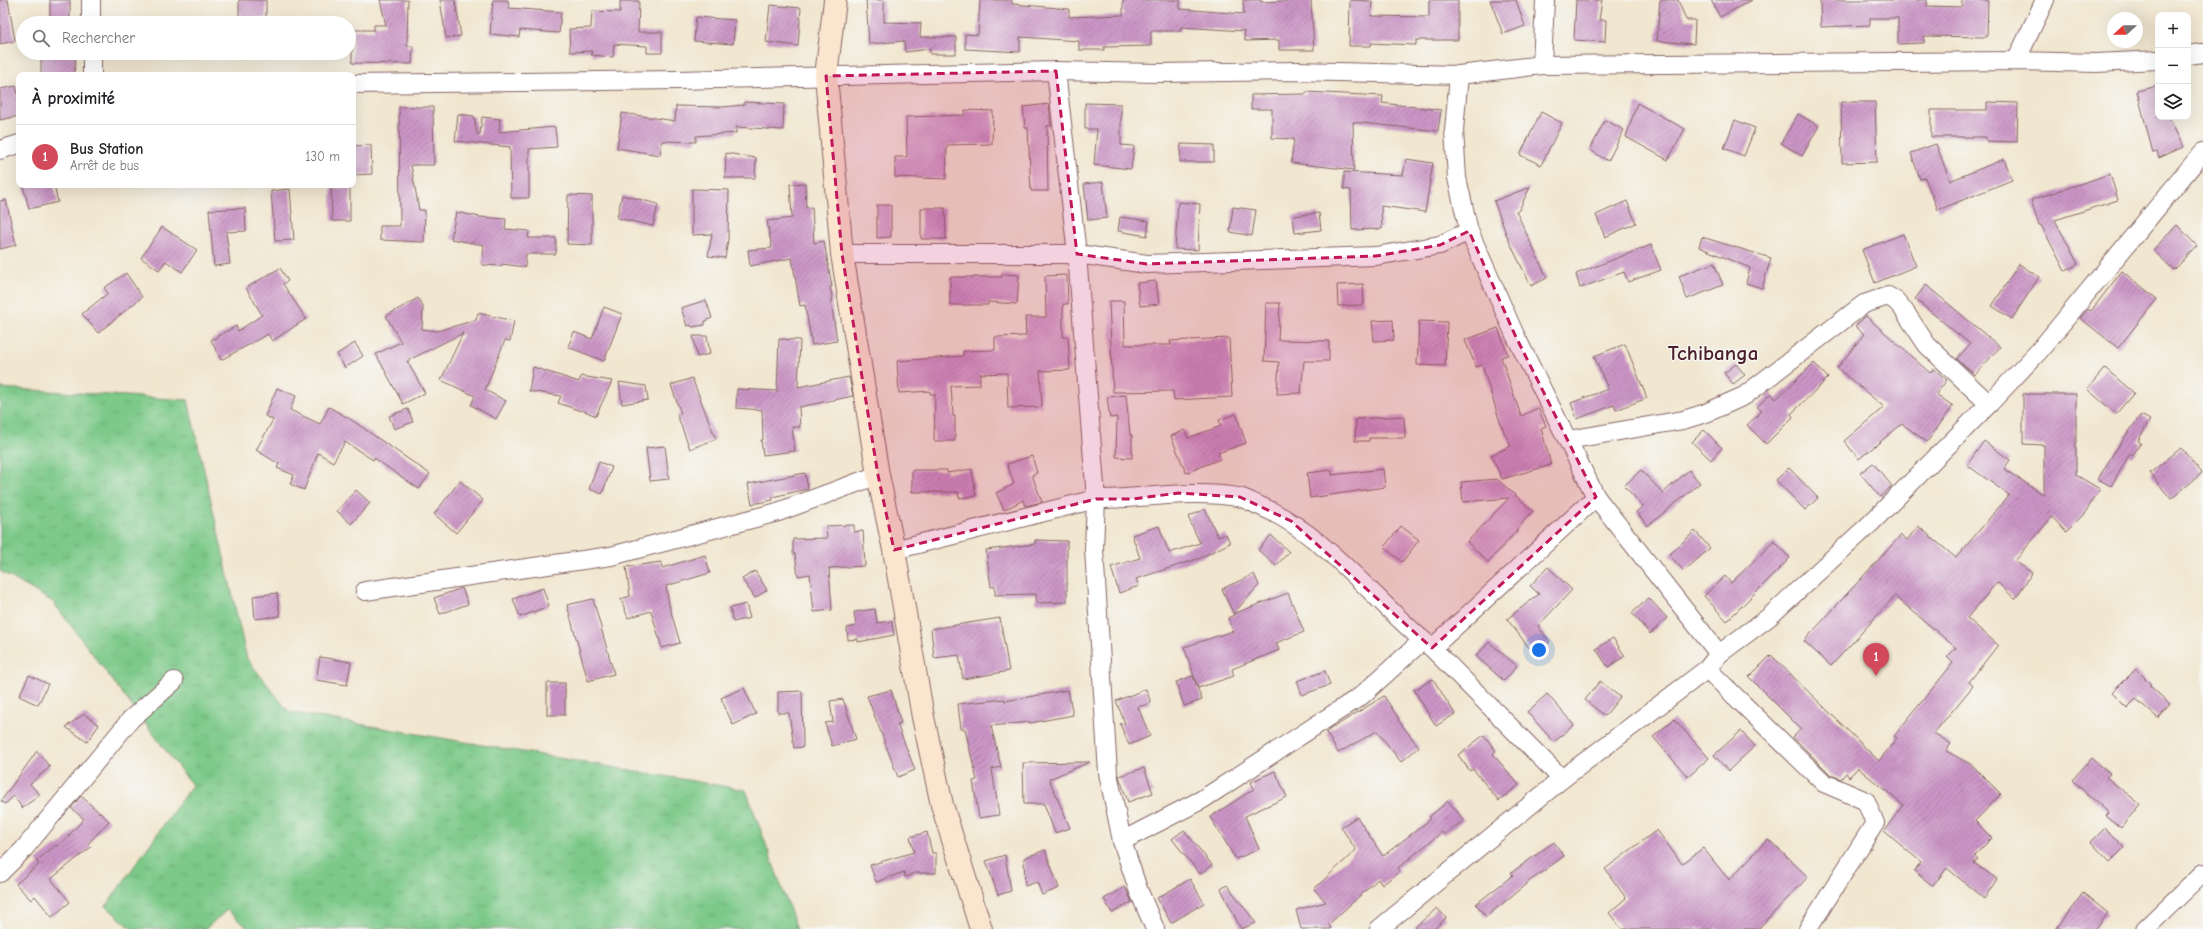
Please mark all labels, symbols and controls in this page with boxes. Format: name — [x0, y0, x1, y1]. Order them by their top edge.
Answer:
north arrow — [2107, 12, 2143, 48]
map controls — [2155, 12, 2191, 120]
button: + — [2155, 12, 2191, 48]
search box — [16, 16, 356, 60]
icon: search — [30, 27, 52, 49]
text: Rechercher — [62, 29, 135, 47]
button: − — [2155, 48, 2191, 84]
button: layers — [2155, 84, 2191, 120]
text: À proximité — [32, 89, 115, 108]
text: Bus Station — [70, 140, 144, 158]
text: 1 — [42, 149, 48, 164]
text: 130 m — [305, 149, 340, 164]
text: Arrêt de bus — [70, 158, 139, 173]
district label: Tchibanga — [1668, 341, 1758, 365]
your location — [1529, 640, 1549, 660]
pin: 1 — [1863, 643, 1889, 676]

